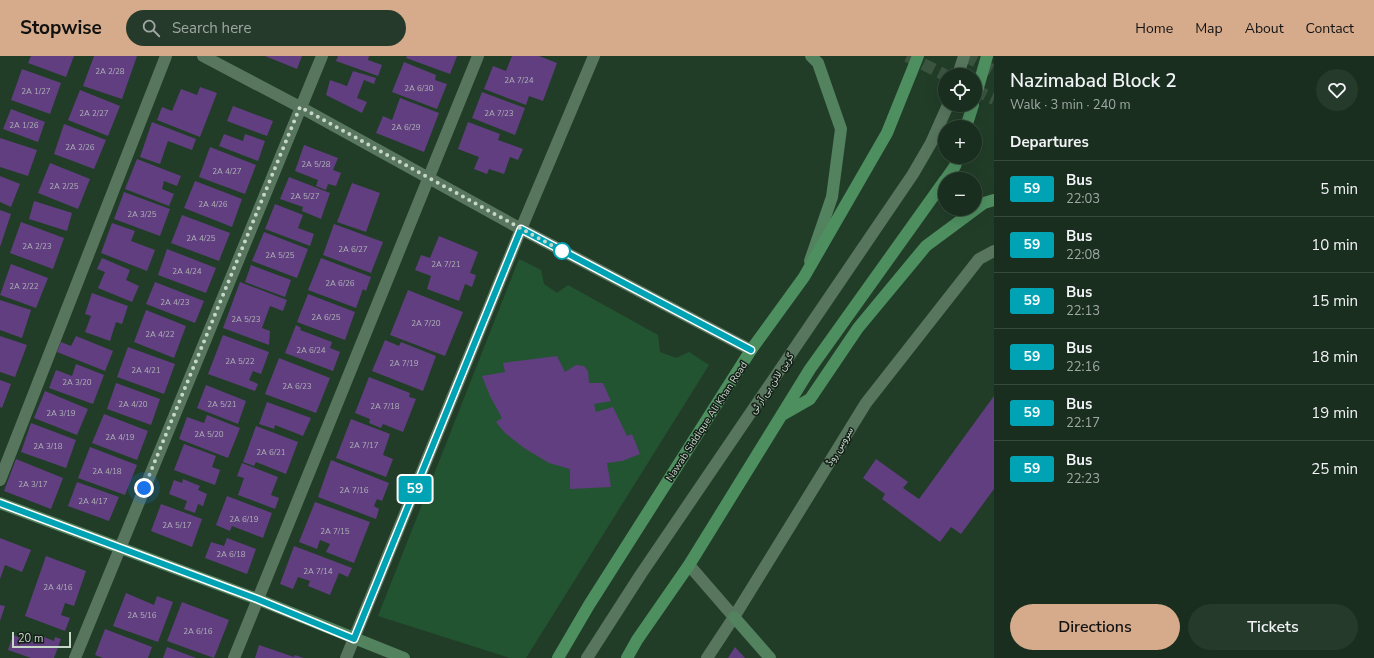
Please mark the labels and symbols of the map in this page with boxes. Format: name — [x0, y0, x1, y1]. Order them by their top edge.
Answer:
house number: 2A 2/28 — [95, 66, 125, 77]
house number: 2A 7/24 — [504, 75, 534, 86]
house number: 2A 6/30 — [404, 83, 434, 94]
house number: 2A 1/27 — [21, 86, 51, 97]
house number: 2A 2/27 — [79, 108, 109, 119]
house number: 2A 7/23 — [484, 108, 514, 119]
house number: 2A 1/26 — [9, 120, 39, 131]
house number: 2A 6/29 — [391, 122, 421, 133]
house number: 2A 2/26 — [65, 142, 95, 153]
house number: 2A 5/28 — [301, 159, 331, 170]
house number: 2A 4/27 — [212, 166, 242, 177]
house number: 2A 2/25 — [49, 181, 79, 192]
house number: 2A 5/27 — [290, 191, 320, 202]
house number: 2A 4/26 — [198, 199, 228, 210]
house number: 2A 3/25 — [127, 209, 157, 220]
house number: 2A 4/25 — [186, 233, 216, 244]
house number: 2A 2/23 — [22, 241, 52, 252]
unlabelled marker — [553, 242, 571, 260]
house number: 2A 6/27 — [338, 244, 368, 255]
house number: 2A 5/25 — [265, 250, 295, 261]
house number: 2A 7/21 — [431, 259, 461, 270]
house number: 2A 4/24 — [172, 266, 202, 277]
house number: 2A 6/26 — [325, 278, 355, 289]
house number: 2A 2/22 — [9, 281, 39, 292]
house number: 2A 4/23 — [160, 297, 190, 308]
house number: 2A 6/25 — [311, 312, 341, 323]
house number: 2A 5/23 — [231, 314, 261, 325]
house number: 2A 7/20 — [411, 318, 441, 329]
house number: 2A 4/22 — [145, 329, 175, 340]
house number: 2A 6/24 — [296, 345, 326, 356]
street label: گرین لائن بی آر ٹی — [746, 350, 798, 417]
house number: 2A 5/22 — [225, 356, 255, 367]
house number: 2A 7/19 — [389, 358, 419, 369]
street label: Nawab Siddique Ali Khan Road — [663, 359, 751, 484]
house number: 2A 4/21 — [131, 365, 161, 376]
house number: 2A 3/20 — [62, 377, 92, 388]
house number: 2A 6/23 — [282, 381, 312, 392]
house number: 2A 4/20 — [118, 399, 148, 410]
house number: 2A 5/21 — [207, 399, 237, 410]
house number: 2A 7/18 — [370, 401, 400, 412]
house number: 2A 3/19 — [46, 408, 76, 419]
street label: سروس روڈ — [823, 424, 857, 469]
house number: 2A 5/20 — [194, 429, 224, 440]
house number: 2A 4/19 — [105, 432, 135, 443]
house number: 2A 7/17 — [349, 440, 379, 451]
house number: 2A 3/18 — [33, 441, 63, 452]
house number: 2A 6/21 — [256, 447, 286, 458]
house number: 2A 4/18 — [92, 466, 122, 477]
line badge: 59 — [397, 476, 433, 502]
your location — [134, 478, 154, 498]
house number: 2A 3/17 — [18, 479, 48, 490]
house number: 2A 7/16 — [339, 485, 369, 496]
house number: 2A 4/17 — [78, 496, 108, 507]
house number: 2A 6/19 — [229, 514, 259, 525]
house number: 2A 5/17 — [162, 520, 192, 531]
house number: 2A 7/15 — [320, 526, 350, 537]
house number: 2A 6/18 — [216, 549, 246, 560]
house number: 2A 7/14 — [303, 566, 333, 577]
house number: 2A 4/16 — [43, 582, 73, 593]
house number: 2A 5/16 — [127, 610, 157, 621]
house number: 2A 6/16 — [183, 626, 213, 637]
scale bar — [12, 630, 71, 649]

